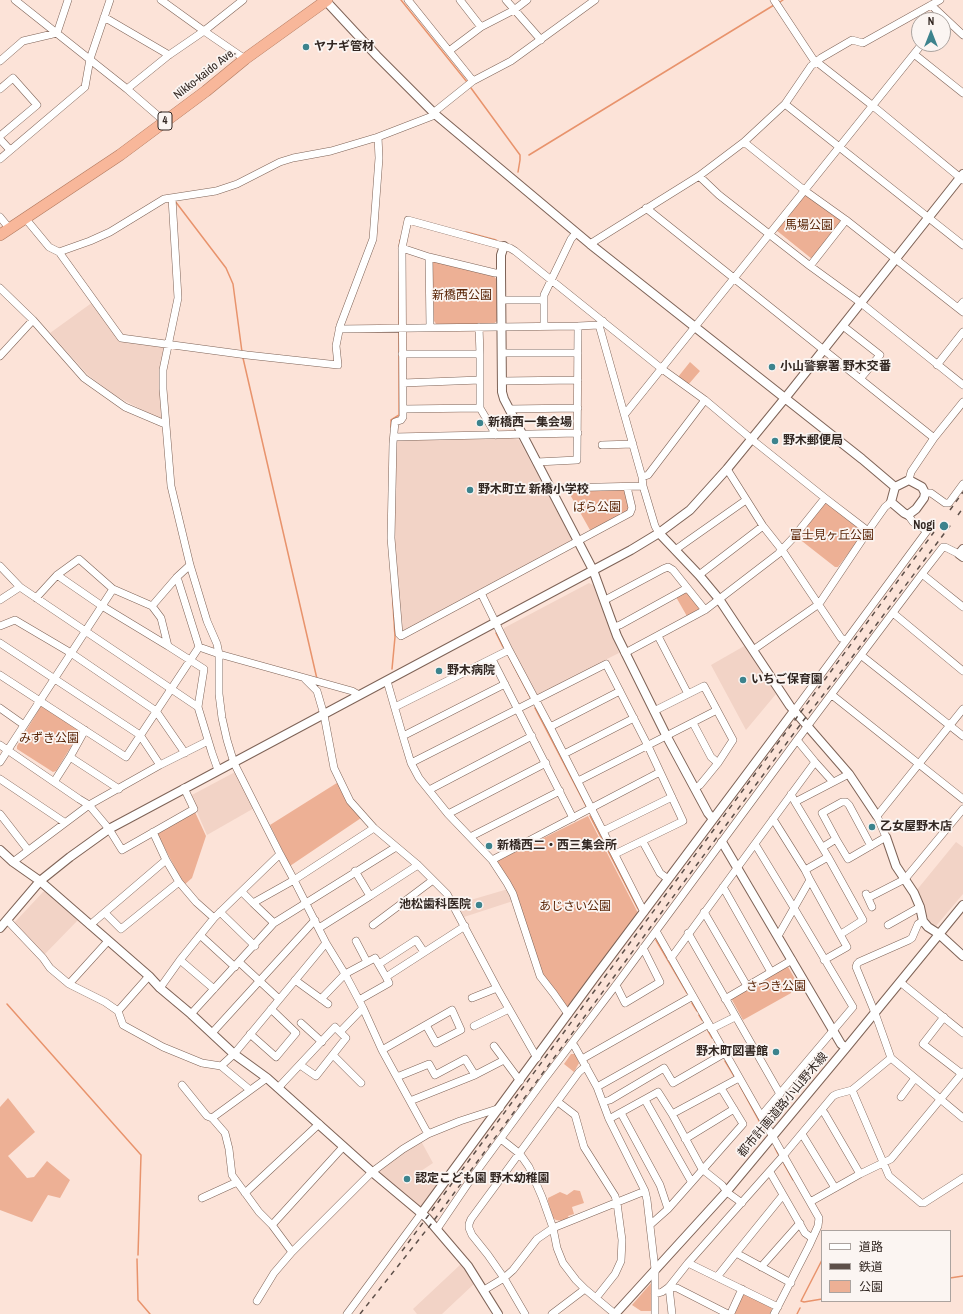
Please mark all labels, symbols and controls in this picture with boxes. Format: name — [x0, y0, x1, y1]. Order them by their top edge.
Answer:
north arrow — [911, 12, 951, 52]
text: N — [928, 14, 934, 28]
place label: ヤナギ管材 — [314, 40, 374, 54]
marker: ヤナギ管材 — [301, 42, 311, 52]
street label: Nikko-kaido Ave. — [171, 45, 239, 103]
road number: 4 — [158, 112, 172, 130]
park label: 馬場公園 — [785, 219, 833, 233]
park label: 新橋西公園 — [432, 289, 492, 303]
place label: 小山警察署 野木交番 — [780, 360, 891, 374]
marker: 小山警察署 野木交番 — [767, 362, 777, 372]
place label: 新橋西一集会場 — [488, 416, 572, 430]
marker: 新橋西一集会場 — [475, 418, 485, 428]
place label: 野木郵便局 — [783, 434, 843, 448]
marker: 野木郵便局 — [770, 436, 780, 446]
place label: 野木町立 新橋小学校 — [478, 483, 589, 497]
marker: 野木町立 新橋小学校 — [465, 485, 475, 495]
park label: ばら公園 — [573, 501, 621, 515]
place label: Nogi — [913, 519, 935, 533]
marker: Nogi — [938, 520, 950, 532]
park label: 富士見ヶ丘公園 — [790, 529, 874, 543]
place label: 野木病院 — [447, 664, 495, 678]
marker: 野木病院 — [434, 666, 444, 676]
place label: いちご保育園 — [751, 673, 823, 687]
marker: いちご保育園 — [738, 675, 748, 685]
park label: みずき公園 — [19, 732, 79, 746]
place label: 乙女屋野木店 — [880, 820, 952, 834]
marker: 乙女屋野木店 — [867, 822, 877, 832]
place label: 新橋西二・西三集会所 — [497, 839, 617, 853]
marker: 新橋西二・西三集会所 — [484, 841, 494, 851]
place label: 池松歯科医院 — [399, 898, 471, 912]
marker: 池松歯科医院 — [474, 900, 484, 910]
park label: あじさい公園 — [539, 900, 611, 914]
park label: さつき公園 — [746, 980, 806, 994]
place label: 野木町図書館 — [696, 1045, 768, 1059]
marker: 野木町図書館 — [771, 1047, 781, 1057]
street label: 都市計画道路小山野木線 — [735, 1050, 831, 1160]
place label: 認定こども園 野木幼稚園 — [415, 1172, 550, 1186]
marker: 認定こども園 野木幼稚園 — [402, 1174, 412, 1184]
legend — [821, 1230, 951, 1302]
text: 道路 — [859, 1239, 883, 1255]
text: 鉄道 — [859, 1259, 883, 1275]
text: 公園 — [859, 1279, 883, 1295]

